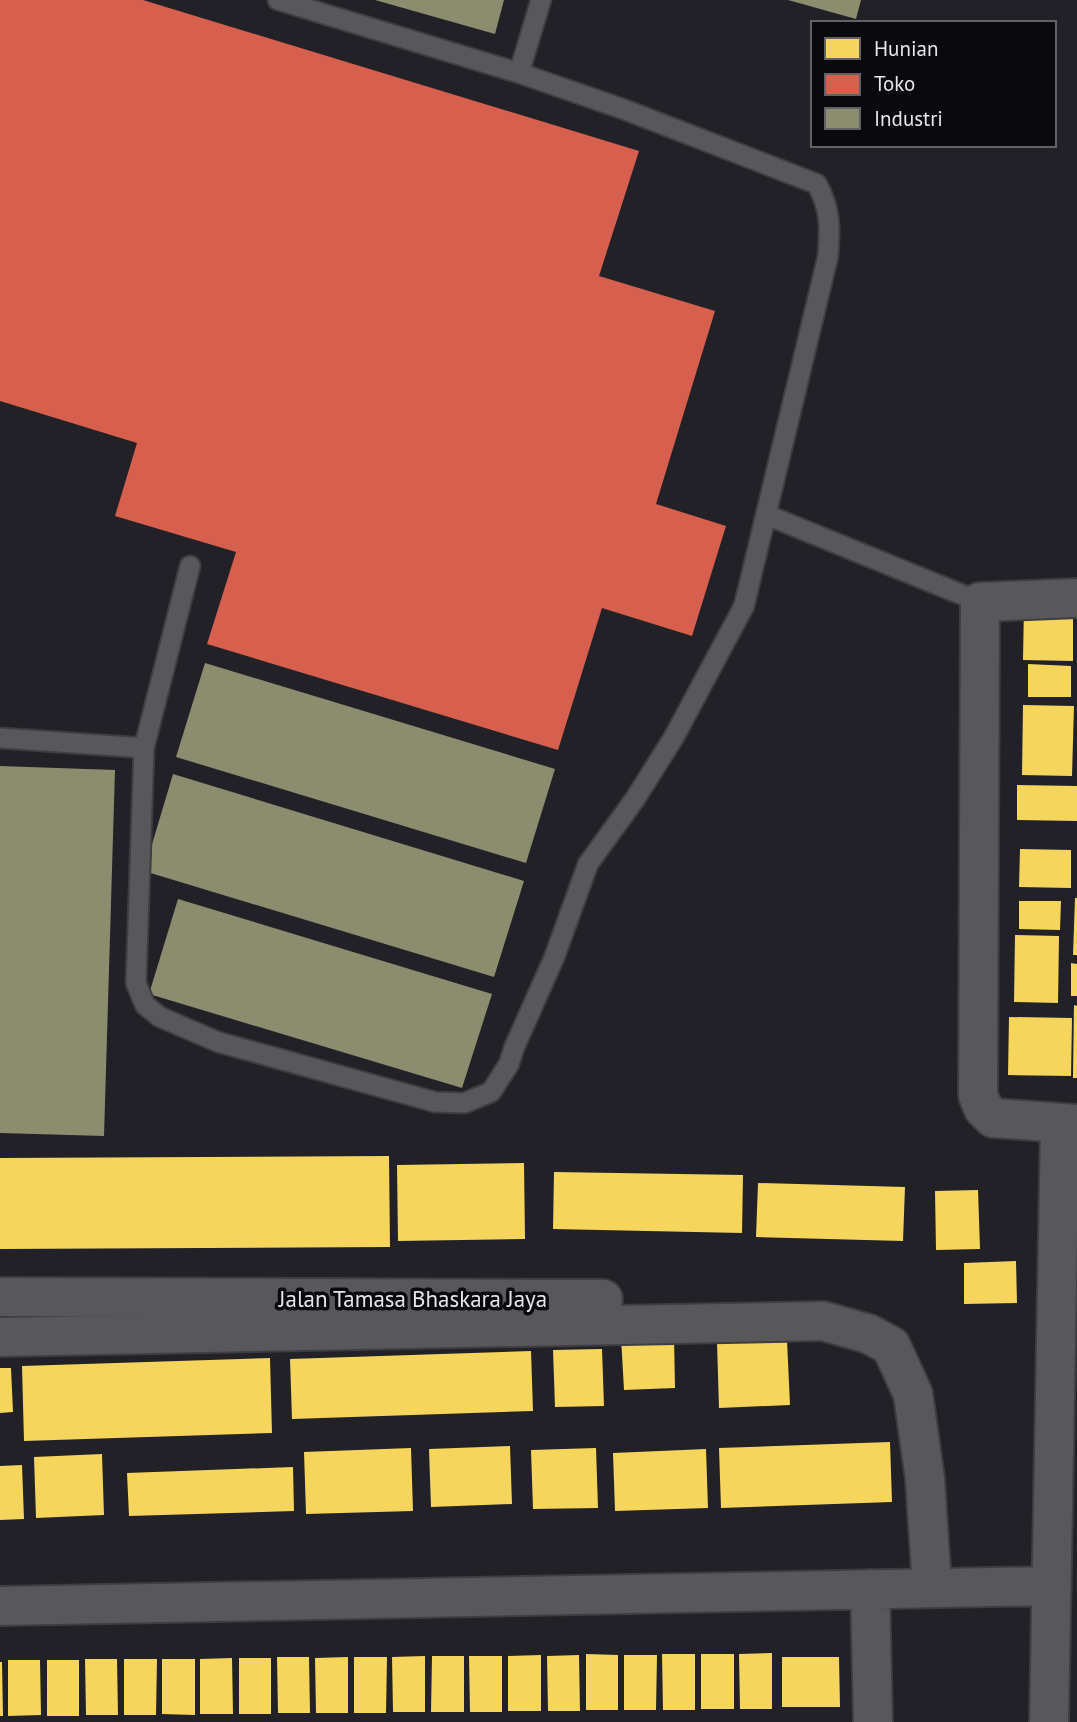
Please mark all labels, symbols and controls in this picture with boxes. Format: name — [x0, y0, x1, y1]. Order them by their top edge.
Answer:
legend — [811, 21, 1056, 147]
text: Hunian — [874, 35, 938, 62]
text: Toko — [874, 70, 915, 97]
text: Industri — [874, 105, 943, 132]
street label: Jalan Tamasa Bhaskara Jaya — [278, 1284, 547, 1313]

